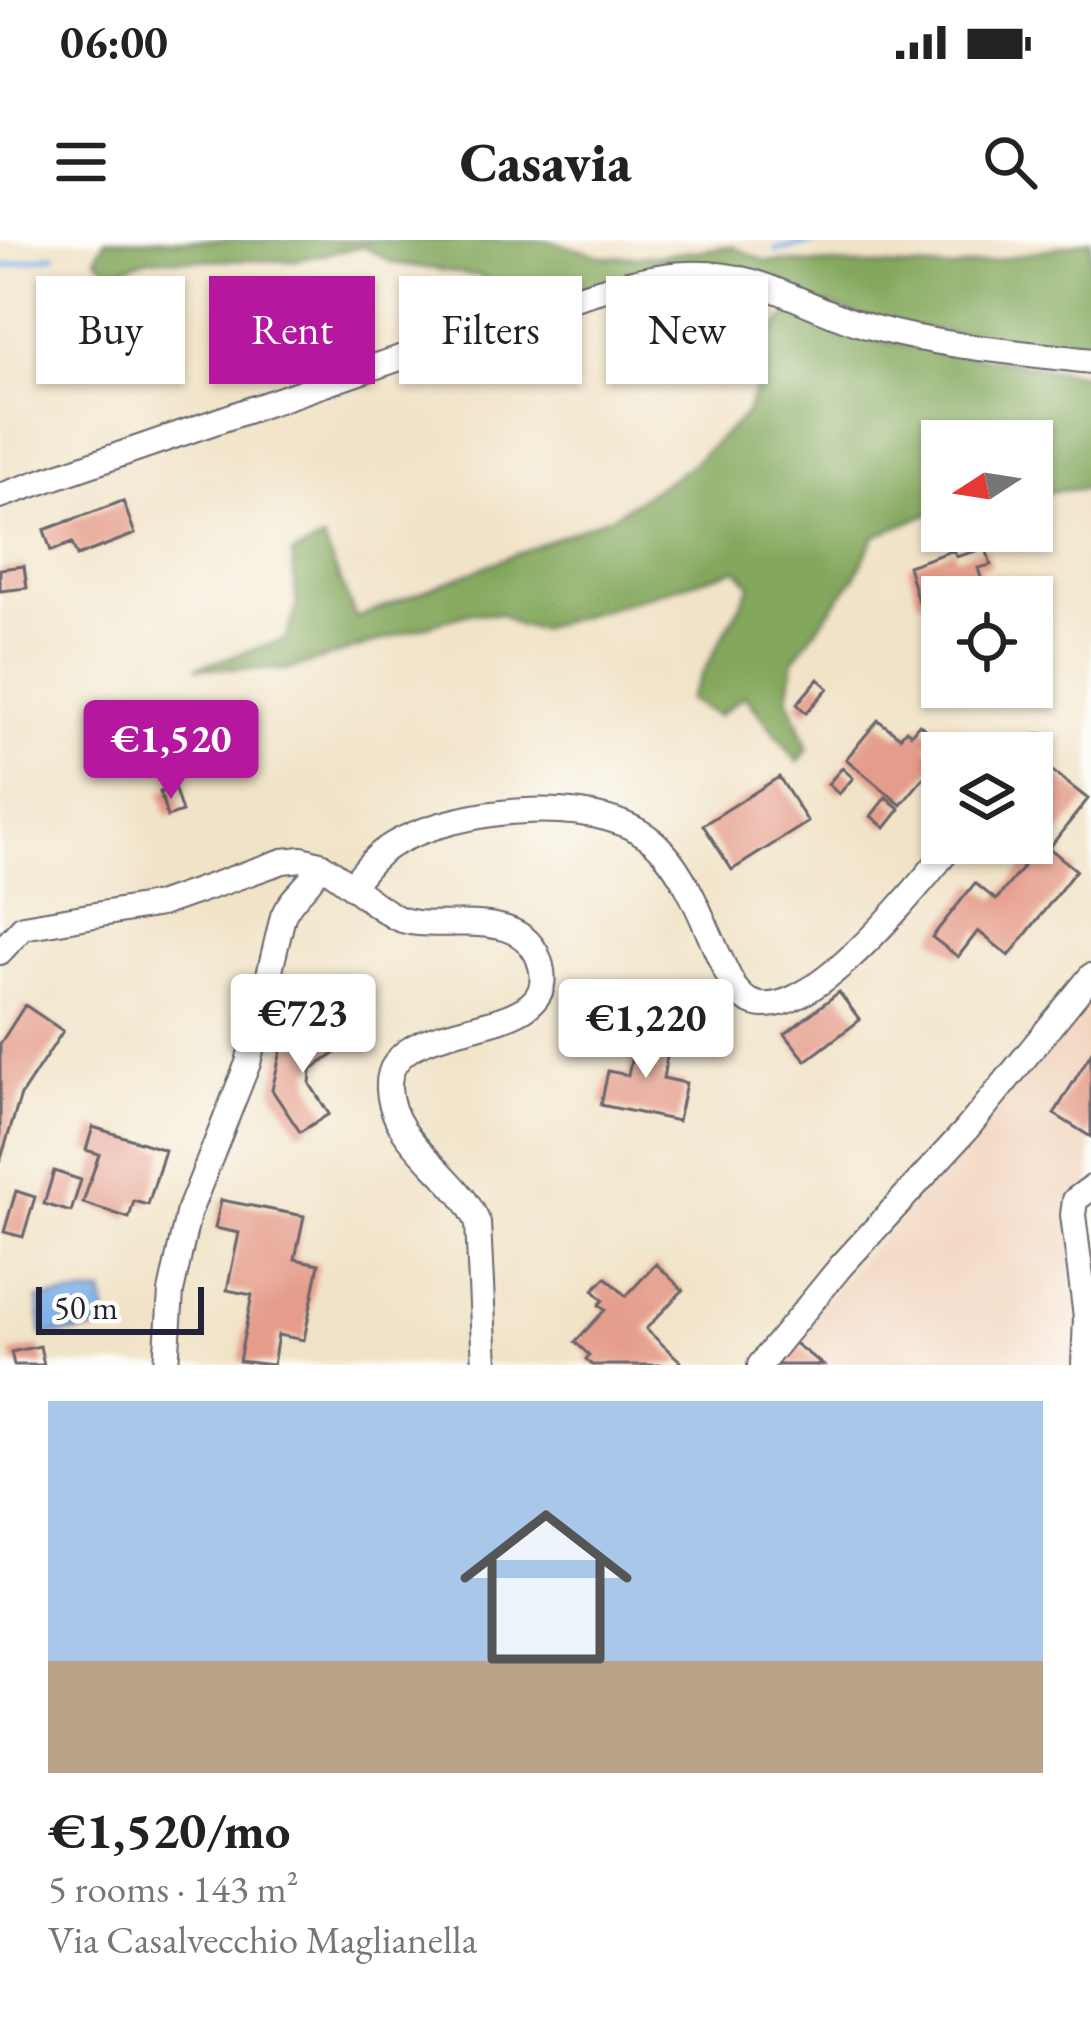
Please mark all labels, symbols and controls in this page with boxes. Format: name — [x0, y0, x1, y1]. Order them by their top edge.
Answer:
text: 06:00 — [60, 13, 168, 71]
text: Casavia — [460, 127, 631, 197]
icon: menu — [48, 129, 114, 195]
icon: search — [977, 129, 1043, 195]
chip: Buy — [36, 276, 185, 384]
chip: Rent — [209, 276, 375, 384]
chip: Filters — [399, 276, 582, 384]
chip: New — [606, 276, 768, 384]
north arrow — [921, 420, 1053, 552]
map controls — [921, 420, 1053, 864]
button: locate — [921, 576, 1053, 708]
pin: €1,520 — [73, 700, 269, 802]
text: €1,520 — [111, 713, 231, 764]
button: layers — [921, 732, 1053, 864]
pin: €723 — [232, 974, 374, 1076]
pin: €1,220 — [548, 979, 744, 1081]
text: €723 — [258, 987, 348, 1038]
text: €1,220 — [586, 992, 706, 1043]
scale bar — [36, 1281, 204, 1334]
text: 50 m — [54, 1286, 118, 1329]
icon: home — [438, 1479, 654, 1695]
text: €1,520/mo — [48, 1797, 291, 1863]
text: 5 rooms · 143 m² — [48, 1863, 299, 1914]
text: Via Casalvecchio Maglianella — [48, 1914, 477, 1965]

